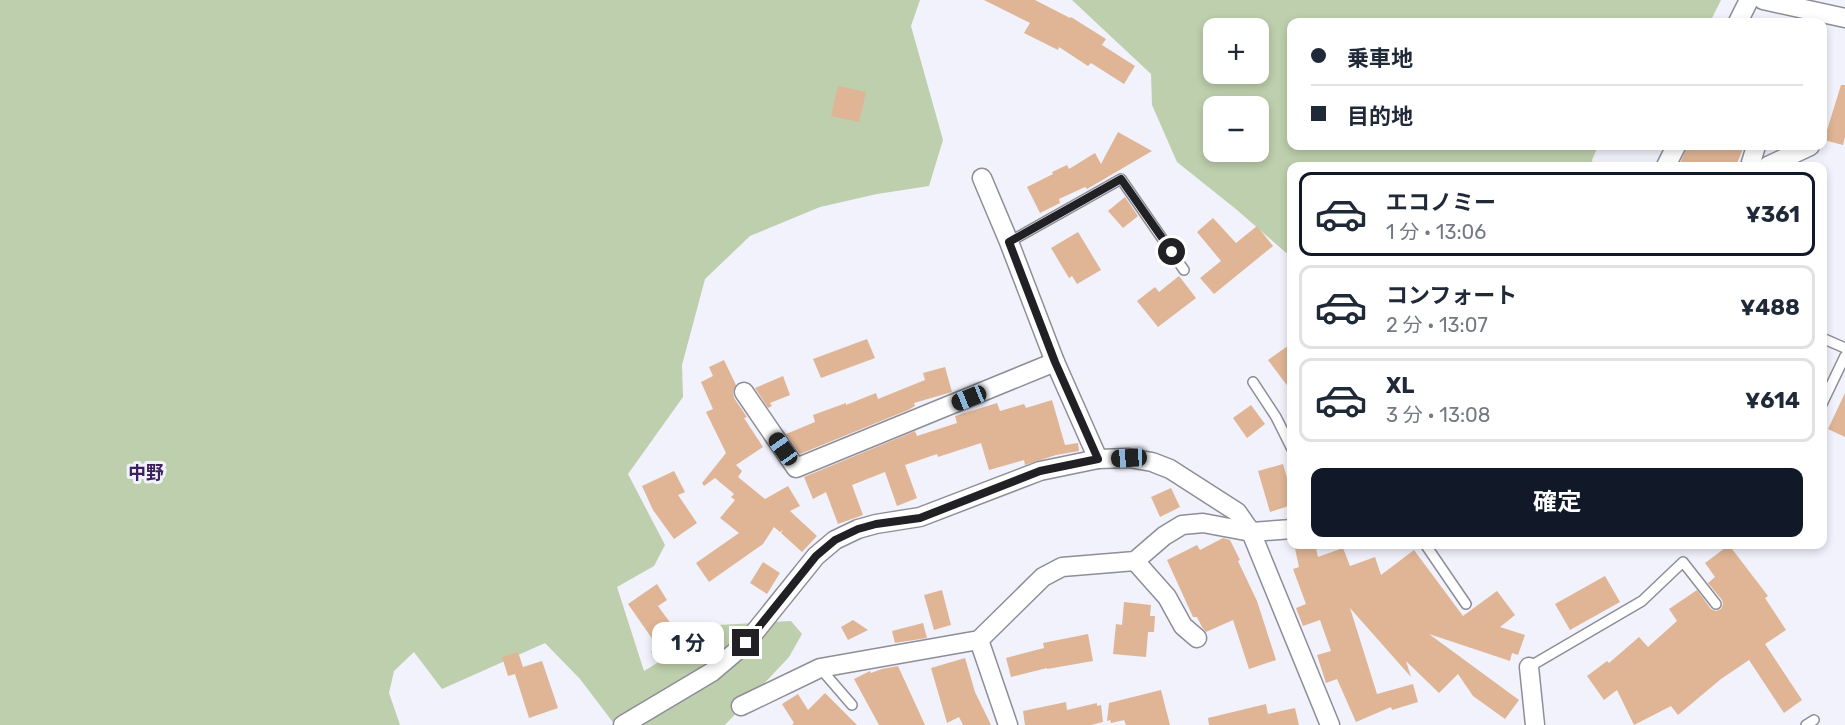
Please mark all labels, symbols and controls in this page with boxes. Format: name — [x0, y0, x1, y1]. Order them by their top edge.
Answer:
map controls — [1203, 18, 1269, 162]
button: + — [1203, 18, 1269, 84]
text: 乗車地 — [1347, 45, 1413, 72]
button: − — [1203, 96, 1269, 162]
text: 目的地 — [1347, 103, 1413, 130]
icon: car — [1314, 187, 1368, 241]
text: エコノミー — [1386, 189, 1496, 216]
text: ¥361 — [1746, 201, 1800, 228]
text: 1 分 · 13:06 — [1386, 220, 1486, 244]
route start — [1158, 238, 1185, 265]
icon: car — [1314, 280, 1368, 334]
text: コンフォート — [1386, 282, 1517, 309]
text: ¥488 — [1740, 294, 1800, 321]
text: 2 分 · 13:07 — [1386, 313, 1488, 337]
text: XL — [1386, 372, 1414, 399]
icon: car — [1314, 373, 1368, 427]
car — [949, 383, 989, 413]
text: ¥614 — [1745, 387, 1800, 414]
text: 3 分 · 13:08 — [1386, 403, 1490, 427]
car — [765, 429, 801, 469]
car — [1111, 448, 1147, 468]
district label: 中野 — [128, 462, 164, 484]
button: 確定 — [1311, 468, 1803, 537]
callout: 1 分 — [653, 622, 725, 664]
route end — [732, 629, 759, 656]
text: 1 分 — [671, 631, 705, 655]

